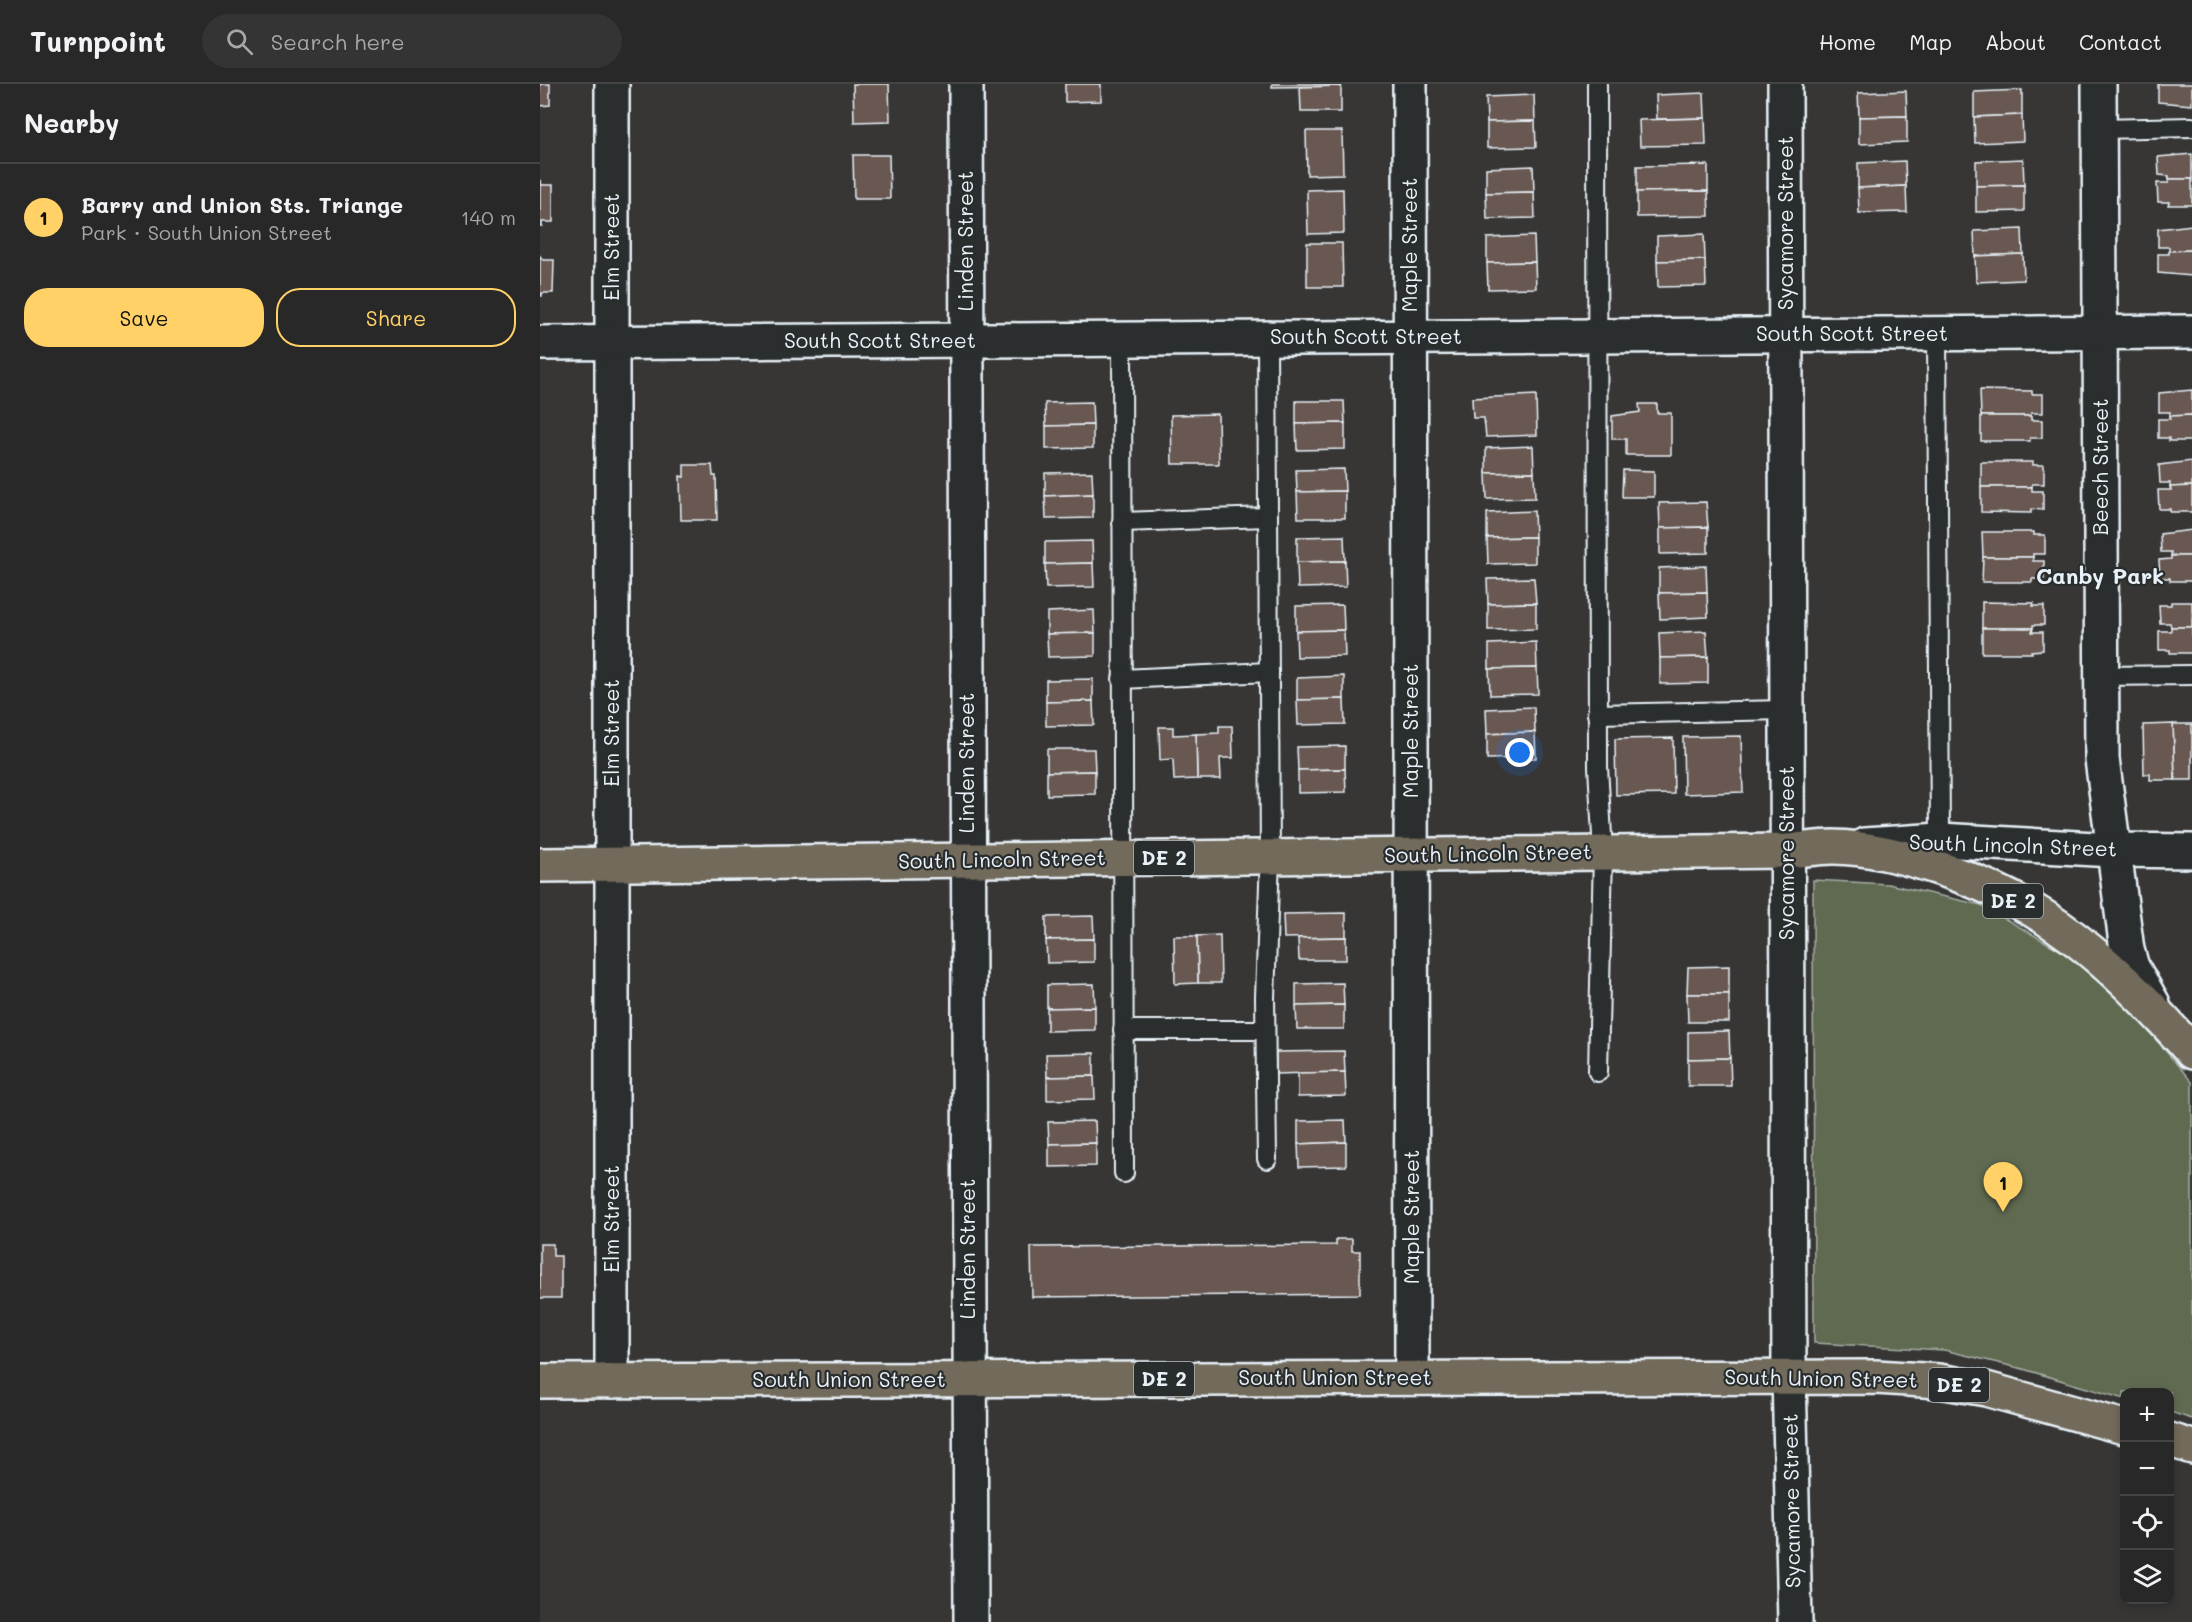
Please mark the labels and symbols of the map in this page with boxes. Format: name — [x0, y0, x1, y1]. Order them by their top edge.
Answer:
street label: Sycamore Street — [1771, 136, 1798, 310]
street label: Linden Street — [951, 171, 978, 311]
street label: Maple Street — [1395, 178, 1422, 312]
street label: Elm Street — [597, 193, 624, 301]
street label: South Scott Street — [1756, 319, 1948, 346]
street label: South Scott Street — [1270, 322, 1462, 349]
street label: South Scott Street — [784, 326, 976, 353]
street label: Beech Street — [2086, 399, 2113, 535]
district label: Canby Park — [2036, 561, 2164, 590]
street label: Maple Street — [1396, 664, 1423, 798]
street label: Elm Street — [597, 679, 624, 787]
street label: Linden Street — [952, 693, 979, 833]
your location — [1505, 738, 1534, 767]
street label: Sycamore Street — [1772, 766, 1799, 940]
street label: South Lincoln Street — [1909, 827, 2117, 862]
street label: South Lincoln Street — [1384, 837, 1592, 868]
road number: DE 2 — [1134, 841, 1194, 875]
street label: South Lincoln Street — [898, 843, 1106, 874]
road number: DE 2 — [1983, 884, 2043, 918]
street label: Maple Street — [1397, 1150, 1424, 1284]
pin: 1 — [1984, 1162, 2022, 1212]
street label: Elm Street — [597, 1165, 624, 1273]
street label: Linden Street — [953, 1179, 980, 1319]
road number: DE 2 — [1134, 1362, 1194, 1396]
street label: South Union Street — [1724, 1362, 1918, 1393]
street label: South Union Street — [1238, 1363, 1432, 1390]
street label: South Union Street — [752, 1365, 946, 1392]
road number: DE 2 — [1929, 1368, 1989, 1402]
street label: Sycamore Street — [1775, 1414, 1806, 1589]

